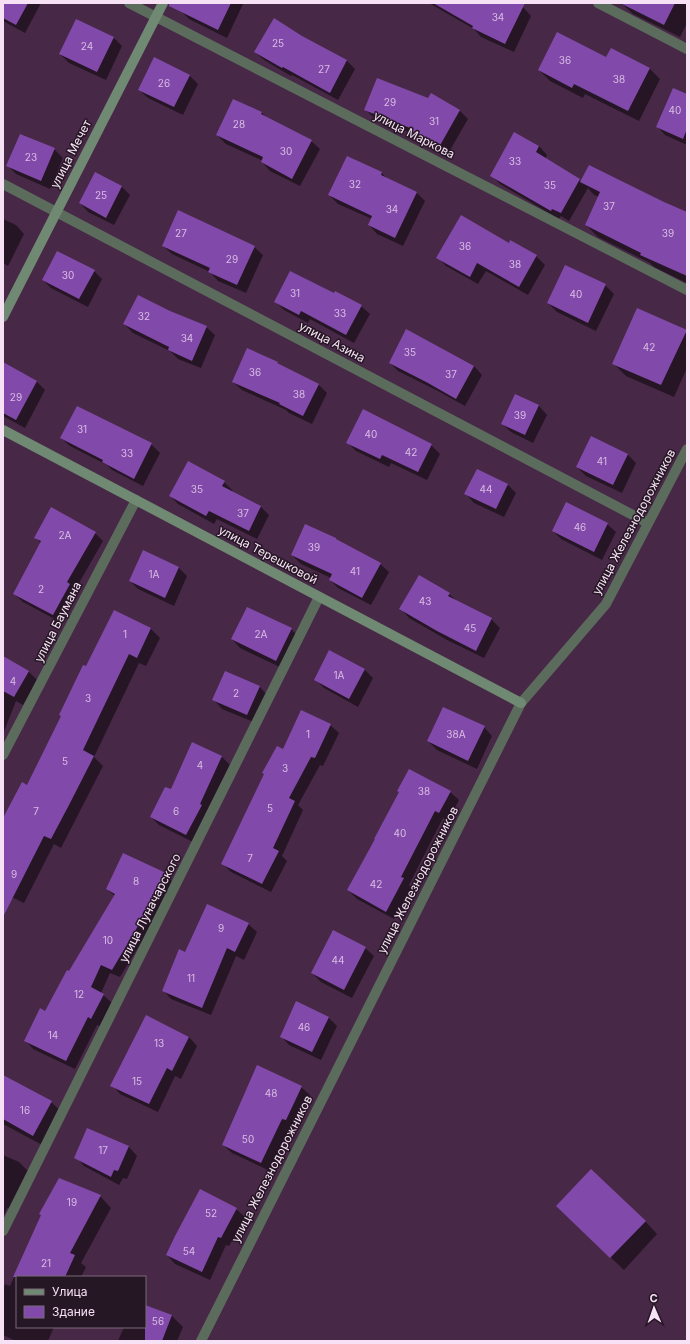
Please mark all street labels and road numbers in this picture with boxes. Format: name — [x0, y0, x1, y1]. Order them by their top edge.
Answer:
street label: улица Маркова — [371, 108, 457, 162]
street label: улица Мечет — [47, 117, 94, 191]
street label: улица Азина — [297, 318, 368, 365]
street label: улица Железнодорожников — [589, 446, 679, 597]
street label: улица Терешковой — [216, 522, 320, 587]
street label: улица Баумана — [31, 579, 84, 665]
street label: улица Железнодорожников — [374, 804, 461, 956]
street label: улица Луначарского — [115, 851, 184, 965]
street label: улица Железнодорожников — [228, 1093, 315, 1245]

